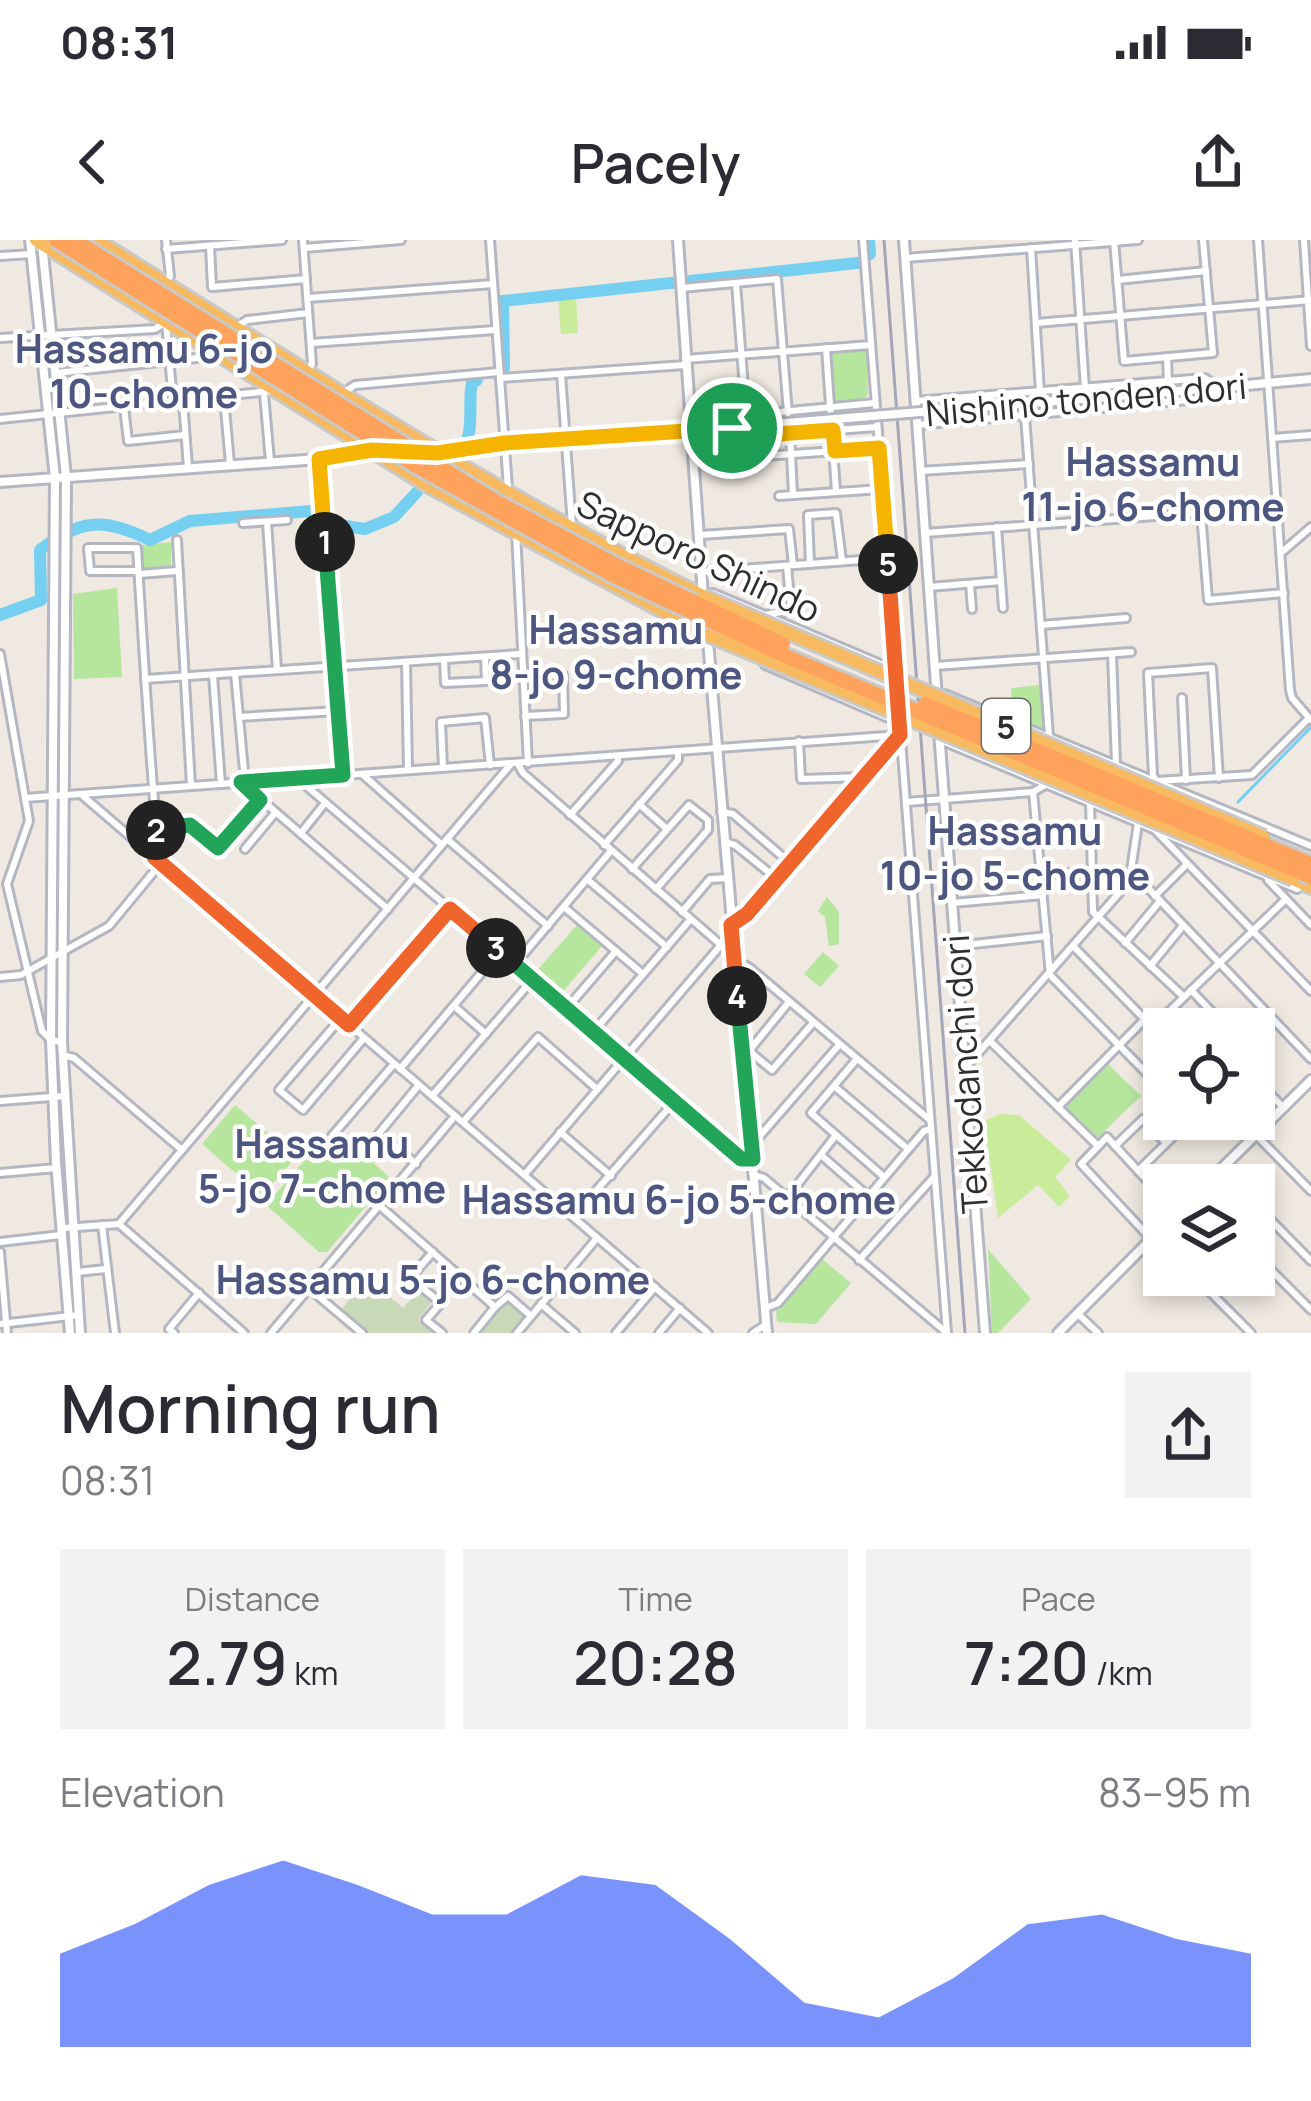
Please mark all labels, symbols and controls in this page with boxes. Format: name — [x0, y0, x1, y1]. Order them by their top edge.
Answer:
text: 08:31 — [60, 11, 178, 73]
text: Pacely — [571, 125, 740, 199]
icon: back — [60, 129, 126, 195]
icon: share — [1185, 129, 1251, 195]
district label: Hassamu 6-jo 10-chome — [15, 321, 273, 420]
street label: Nishino tonden dori — [923, 361, 1249, 437]
pin — [681, 377, 783, 479]
icon: arrive — [699, 395, 765, 461]
district label: Hassamu 11-jo 6-chome — [1021, 434, 1285, 533]
street label: Sapporo Shindo — [569, 478, 829, 634]
pin: 1 — [295, 512, 355, 572]
text: 1 — [318, 519, 332, 564]
pin: 5 — [858, 534, 918, 594]
text: 5 — [878, 541, 898, 586]
district label: Hassamu 8-jo 9-chome — [489, 602, 743, 701]
road number: 5 — [982, 699, 1030, 753]
pin: 2 — [126, 800, 186, 860]
district label: Hassamu 10-jo 5-chome — [880, 803, 1150, 902]
text: 2 — [146, 807, 166, 852]
pin: 3 — [466, 918, 526, 978]
text: 3 — [486, 925, 506, 970]
street label: Tekkodanchi dori — [931, 933, 999, 1215]
pin: 4 — [707, 966, 767, 1026]
text: 4 — [727, 973, 747, 1018]
map controls — [1143, 1008, 1275, 1296]
button: locate — [1143, 1008, 1275, 1140]
district label: Hassamu 5-jo 7-chome — [198, 1116, 446, 1215]
button: layers — [1143, 1164, 1275, 1296]
district label: Hassamu 6-jo 5-chome — [462, 1172, 896, 1226]
district label: Hassamu 5-jo 6-chome — [216, 1252, 650, 1306]
text: Morning run — [60, 1363, 441, 1453]
button: share — [1125, 1372, 1251, 1498]
text: 08:31 — [60, 1453, 155, 1507]
text: Distance — [185, 1576, 320, 1621]
text: Time — [618, 1576, 693, 1621]
text: Pace — [1021, 1576, 1096, 1621]
text: 2.79 — [166, 1621, 288, 1703]
text: 20:28 — [573, 1621, 738, 1703]
text: 7:20 — [964, 1621, 1089, 1703]
text: km — [288, 1650, 339, 1695]
text: /km — [1089, 1650, 1153, 1695]
text: Elevation — [60, 1765, 225, 1819]
text: 83–95 m — [1098, 1765, 1251, 1819]

